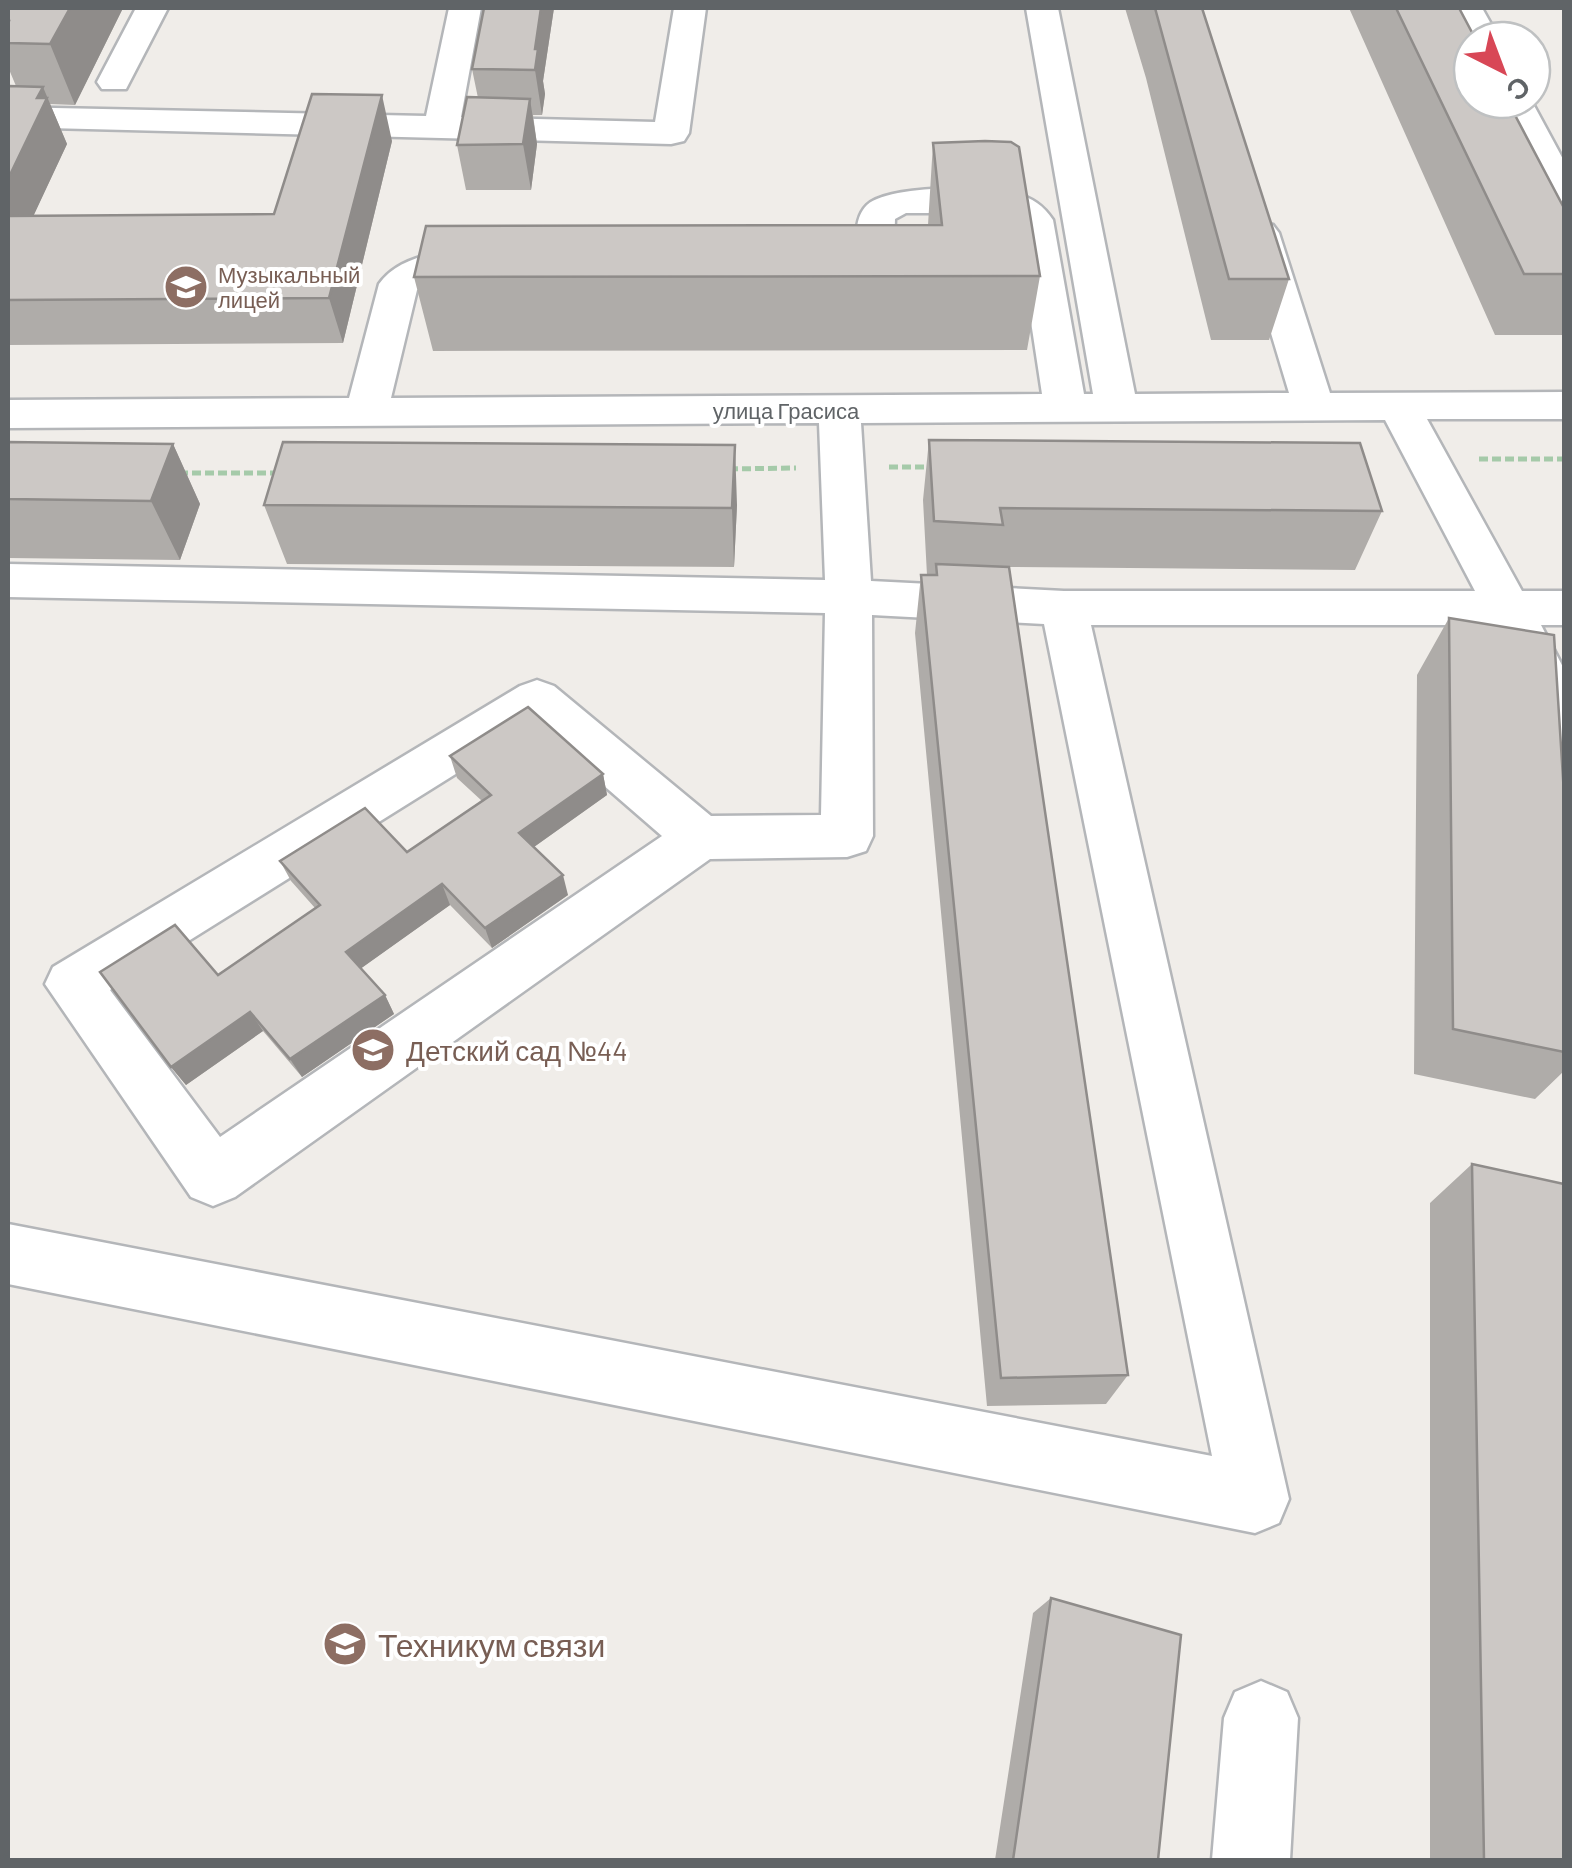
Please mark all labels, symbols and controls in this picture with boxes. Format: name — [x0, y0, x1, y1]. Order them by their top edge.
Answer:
north arrow — [1452, 20, 1552, 120]
text: С — [1501, 70, 1538, 109]
place label: Музыкальный лицей — [218, 261, 360, 313]
school or university icon: Музыкальный лицей — [163, 264, 209, 310]
street label: улица Грасиса — [713, 397, 860, 424]
school or university icon: Детский сад №44 — [350, 1027, 396, 1073]
place label: Детский сад №44 — [406, 1033, 628, 1067]
school or university icon: Техникум связи — [322, 1621, 368, 1667]
place label: Техникум связи — [378, 1625, 605, 1664]

